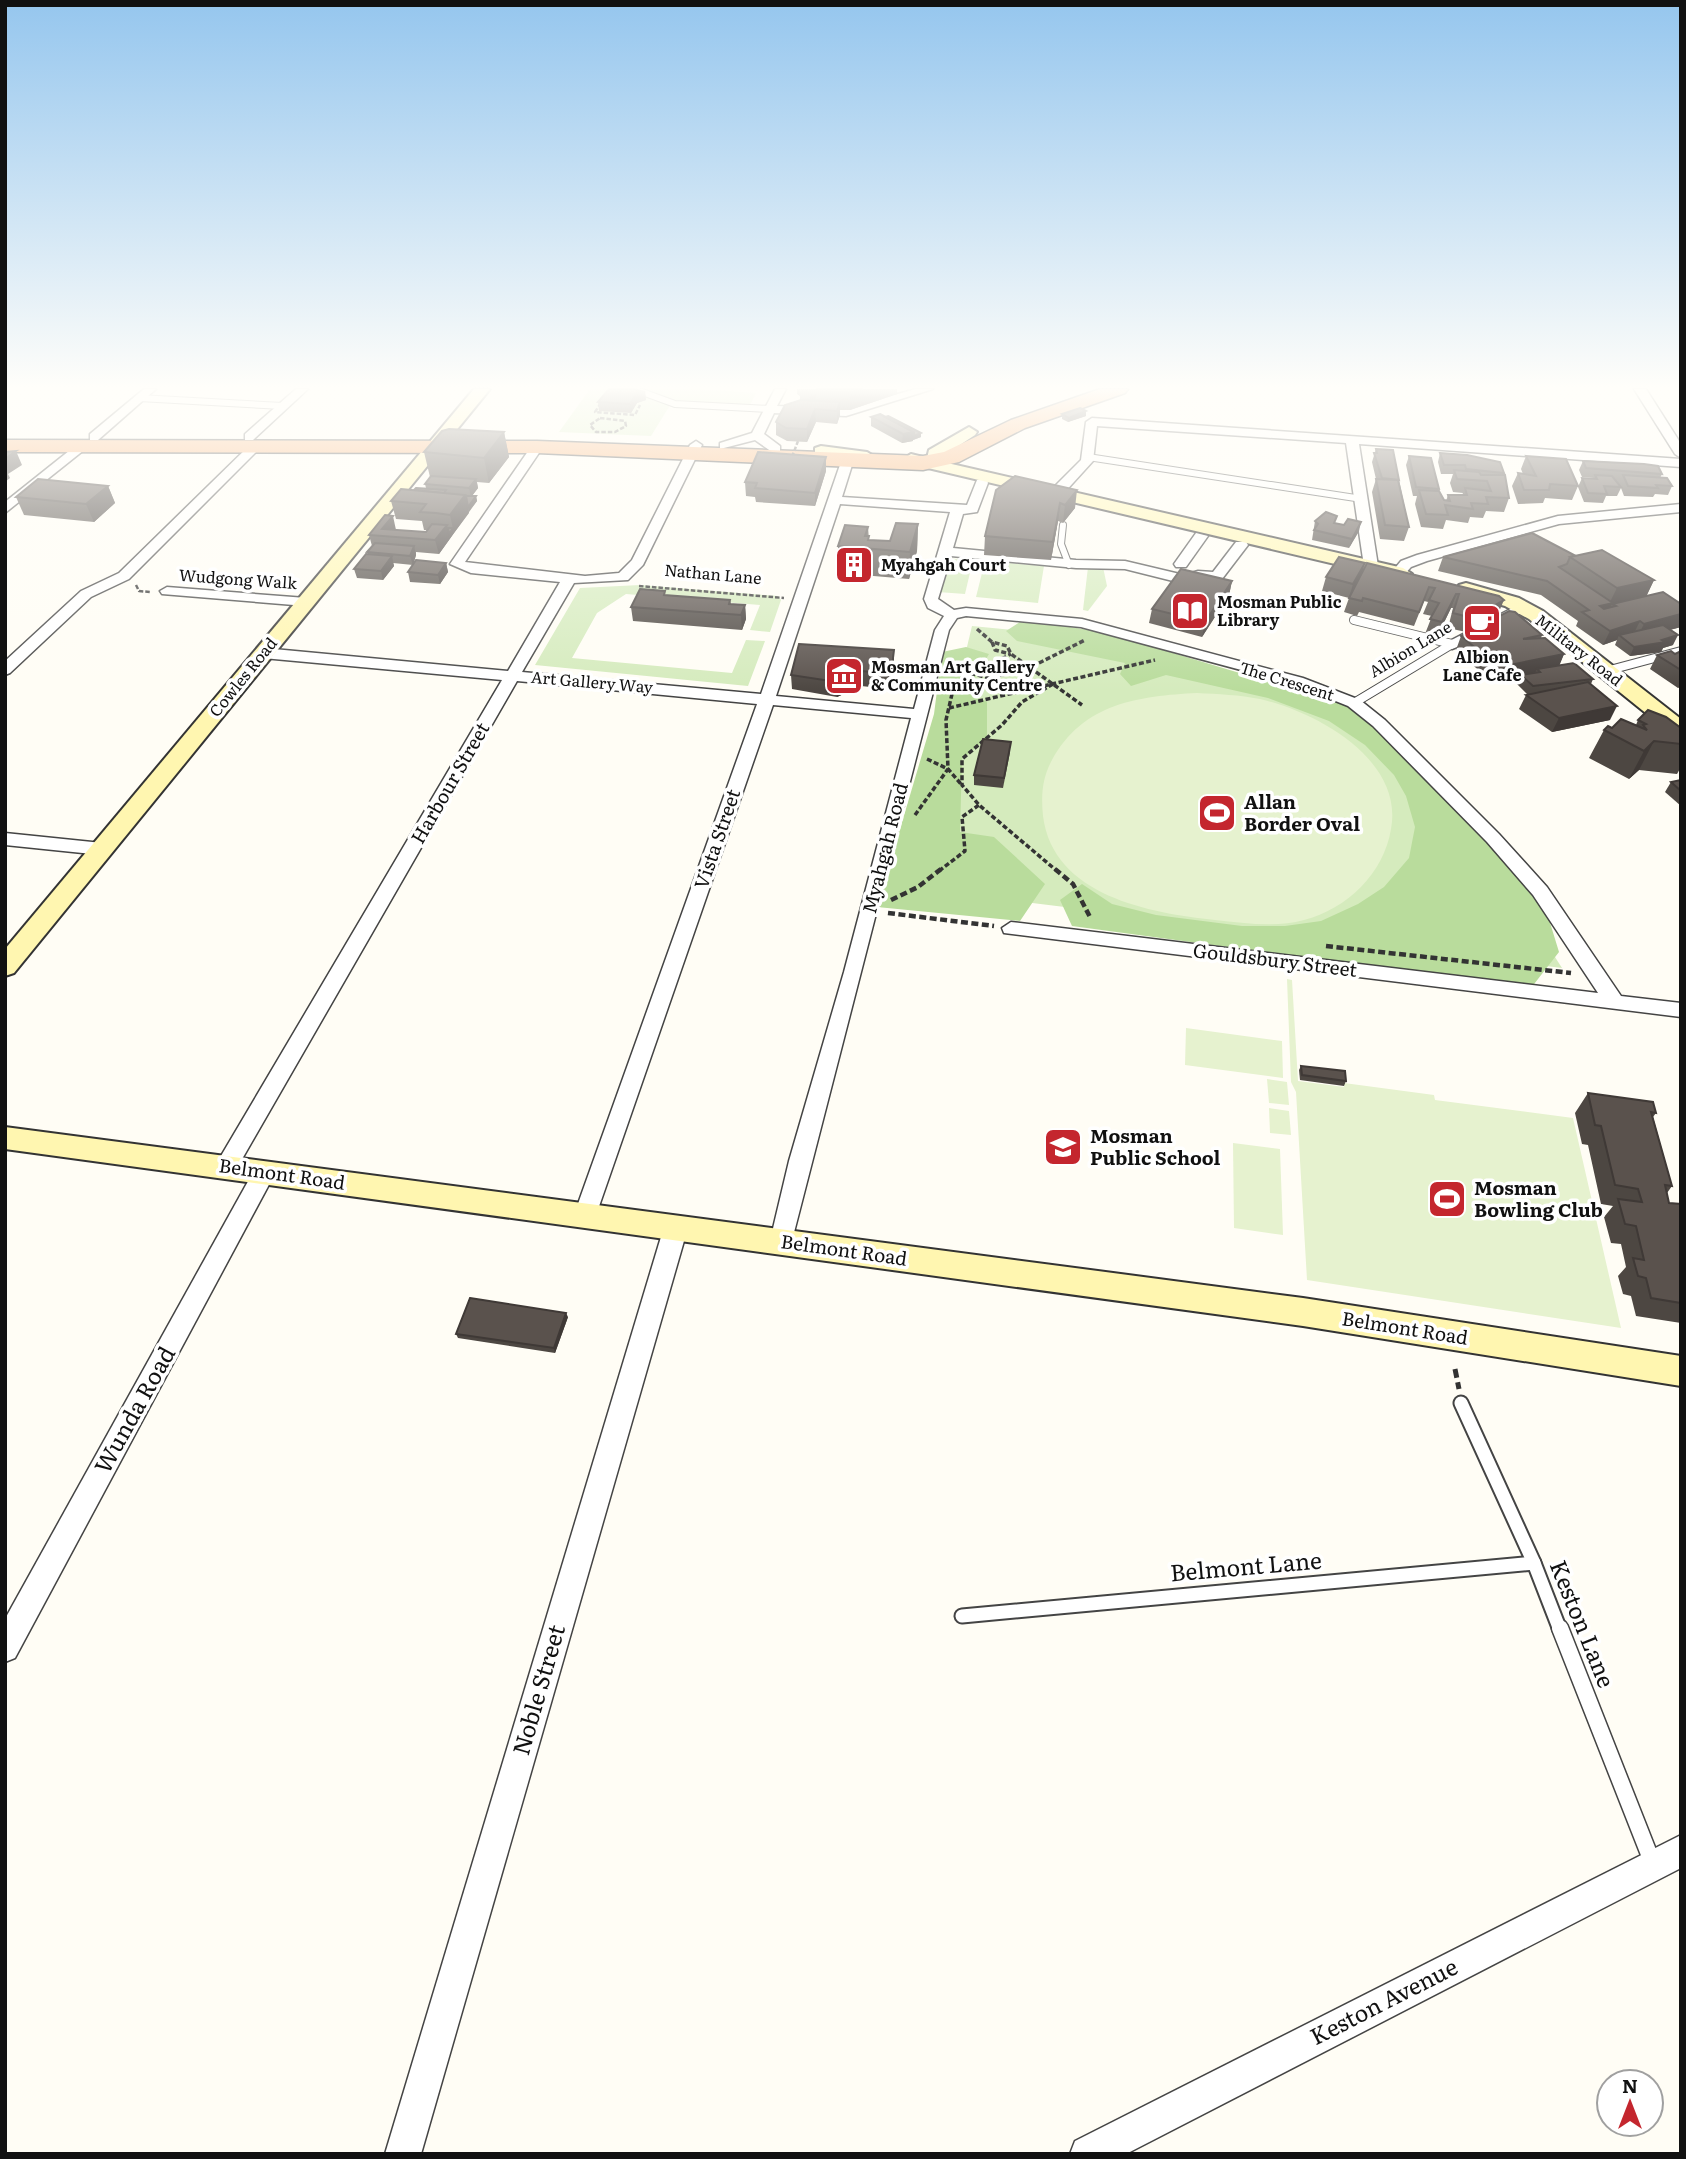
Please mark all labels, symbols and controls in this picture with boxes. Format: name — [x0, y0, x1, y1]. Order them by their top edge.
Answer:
building icon: Myahgah Court — [833, 544, 875, 586]
place label: Myahgah Court — [881, 552, 1006, 576]
street label: Nathan Lane — [663, 557, 763, 589]
street label: Wudgong Walk — [178, 562, 298, 594]
place label: Mosman Public Library — [1217, 589, 1342, 631]
library icon: Mosman Public Library — [1169, 590, 1211, 632]
cafe icon: Albion Lane Cafe — [1461, 602, 1503, 644]
street label: Military Road — [1531, 607, 1629, 691]
street label: Albion Lane — [1364, 614, 1455, 682]
street label: Cowles Road — [203, 631, 282, 721]
place label: Albion Lane Cafe — [1443, 644, 1521, 686]
place label: Mosman Art Gallery & Community Centre — [871, 654, 1042, 696]
street label: The Crescent — [1237, 654, 1338, 706]
museum icon: Mosman Art Gallery & Community Centre — [823, 655, 865, 697]
street label: Art Gallery Way — [530, 664, 655, 698]
street label: Harbour Street — [403, 716, 496, 849]
street label: Myahgah Road — [854, 779, 914, 916]
street label: Vista Street — [686, 784, 746, 893]
place label: Allan Border Oval — [1244, 787, 1360, 837]
sports icon: Allan Border Oval — [1196, 792, 1238, 834]
street label: Gouldsbury Street — [1192, 935, 1359, 983]
place label: Mosman Public School — [1090, 1121, 1221, 1171]
school or university icon: Mosman Public School — [1042, 1126, 1084, 1168]
street label: Belmont Road — [217, 1150, 347, 1196]
place label: Mosman Bowling Club — [1474, 1173, 1603, 1223]
sports icon: Mosman Bowling Club — [1426, 1178, 1468, 1220]
street label: Belmont Road — [779, 1226, 909, 1272]
street label: Belmont Road — [1340, 1303, 1471, 1351]
street label: Wunda Road — [84, 1339, 182, 1479]
street label: Belmont Lane — [1169, 1541, 1323, 1589]
street label: Keston Lane — [1543, 1554, 1625, 1692]
street label: Noble Street — [502, 1620, 572, 1759]
street label: Keston Avenue — [1303, 1948, 1463, 2052]
north arrow — [1595, 2068, 1665, 2138]
text: N — [1622, 2071, 1638, 2099]

